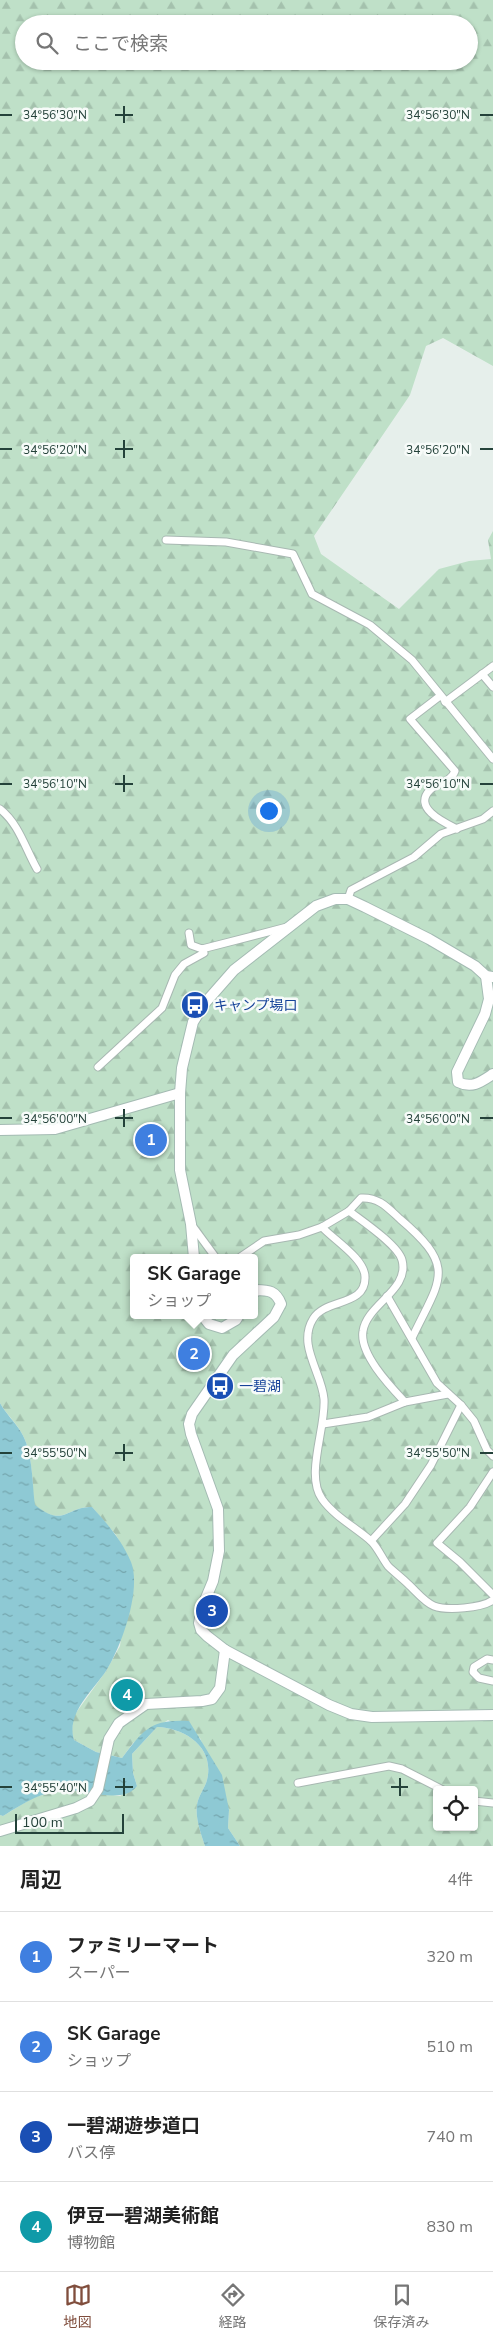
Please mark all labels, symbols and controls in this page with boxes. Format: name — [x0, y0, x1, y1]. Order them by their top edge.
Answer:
search box — [15, 15, 478, 70]
icon: search — [33, 29, 61, 57]
text: ここで検索 — [73, 31, 168, 57]
text: 34°56'30"N — [23, 107, 87, 123]
text: 34°56'30"N — [406, 107, 470, 123]
text: 34°56'20"N — [23, 442, 87, 458]
text: 34°56'20"N — [406, 442, 470, 458]
text: 34°56'10"N — [23, 776, 87, 792]
text: 34°56'10"N — [406, 776, 470, 792]
your location — [256, 798, 282, 824]
bus stop icon: キャンプ場口 — [180, 990, 210, 1020]
place label: キャンプ場口 — [214, 996, 298, 1015]
text: 34°56'00"N — [23, 1111, 87, 1127]
text: 34°56'00"N — [406, 1111, 470, 1127]
pin: 1 — [135, 1121, 167, 1159]
popup — [130, 1254, 258, 1319]
text: SK Garage — [147, 1261, 241, 1287]
text: ショップ — [147, 1290, 211, 1312]
pin: 2 — [178, 1335, 210, 1373]
bus stop icon: 一碧湖 — [205, 1371, 235, 1401]
place label: 一碧湖 — [239, 1377, 281, 1396]
text: 34°55'50"N — [23, 1445, 87, 1461]
text: 34°55'50"N — [406, 1445, 470, 1461]
pin: 3 — [196, 1592, 228, 1630]
pin: 4 — [111, 1676, 143, 1714]
text: 34°55'40"N — [23, 1780, 87, 1796]
map controls — [433, 1786, 478, 1831]
button: locate — [433, 1786, 478, 1831]
scale bar — [15, 1811, 124, 1834]
text: 100 m — [22, 1813, 63, 1832]
text: 周辺 — [20, 1866, 62, 1894]
text: 4件 — [447, 1869, 473, 1891]
text: ファミリーマート — [67, 1933, 219, 1959]
text: 1 — [31, 1946, 41, 1968]
text: 320 m — [426, 1946, 473, 1968]
text: スーパー — [67, 1962, 131, 1984]
text: SK Garage — [67, 2021, 161, 2047]
text: 2 — [31, 2036, 41, 2058]
text: 510 m — [426, 2036, 473, 2058]
text: ショップ — [67, 2050, 131, 2072]
text: 一碧湖遊歩道口 — [67, 2113, 200, 2139]
text: 3 — [31, 2126, 41, 2148]
text: 740 m — [426, 2126, 473, 2148]
text: バス停 — [67, 2142, 115, 2164]
text: 伊豆一碧湖美術館 — [67, 2203, 219, 2229]
text: 4 — [31, 2216, 41, 2238]
text: 830 m — [426, 2216, 473, 2238]
text: 博物館 — [67, 2232, 115, 2254]
tab: 地図 — [64, 2281, 92, 2332]
tab: 経路 — [219, 2281, 247, 2332]
tab: 保存済み — [374, 2281, 430, 2332]

